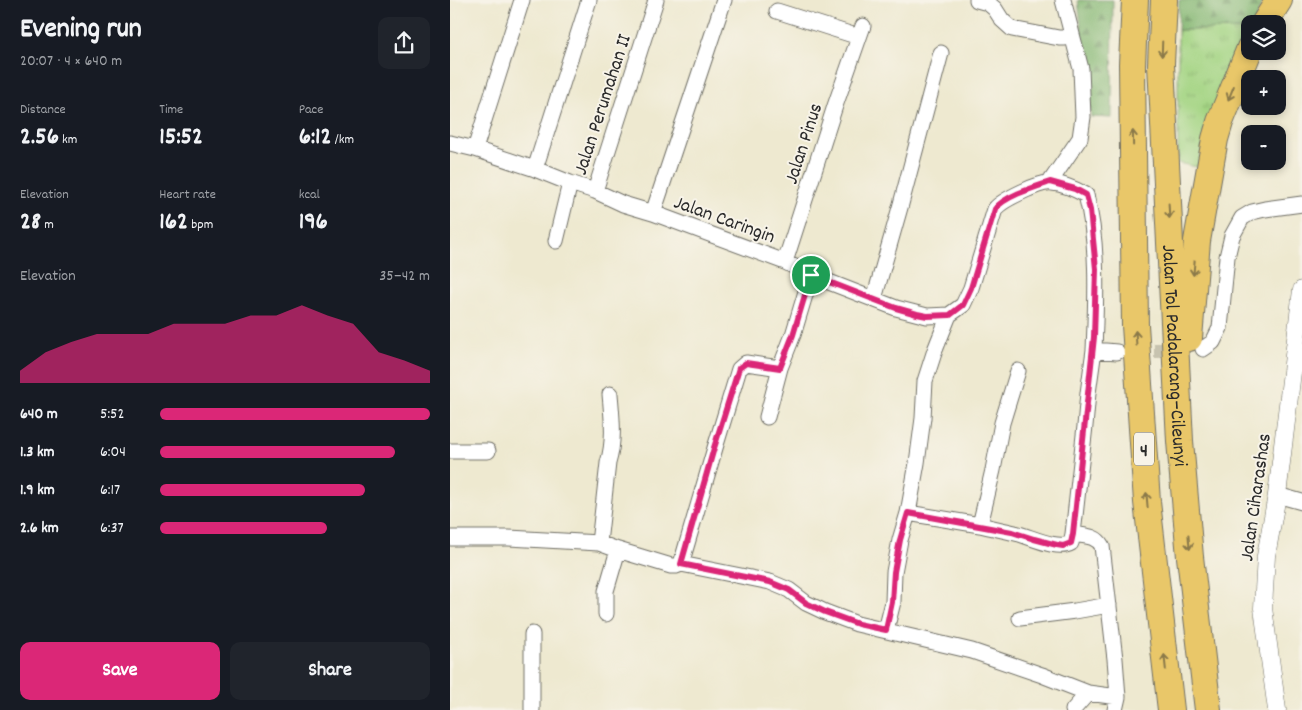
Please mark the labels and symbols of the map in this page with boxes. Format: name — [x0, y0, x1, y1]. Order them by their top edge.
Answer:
street label: Jalan Perumahan II — [568, 31, 640, 179]
one-way arrow — [1157, 40, 1166, 56]
one-way arrow — [1226, 85, 1236, 100]
street label: Jalan Pinus — [779, 100, 831, 188]
one-way arrow — [1128, 130, 1138, 146]
street label: Jalan Caringin — [669, 190, 779, 252]
one-way arrow — [1164, 203, 1173, 219]
street label: Jalan Tol Padalarang–Cileunyi — [1153, 244, 1193, 468]
pin — [790, 254, 832, 296]
one-way arrow — [1190, 260, 1199, 276]
one-way arrow — [1131, 330, 1140, 346]
road number: 4 — [1134, 432, 1154, 466]
street label: Jalan Ciharashas — [1234, 432, 1280, 563]
one-way arrow — [1143, 492, 1152, 508]
one-way arrow — [1184, 534, 1194, 550]
one-way arrow — [1161, 654, 1170, 670]

